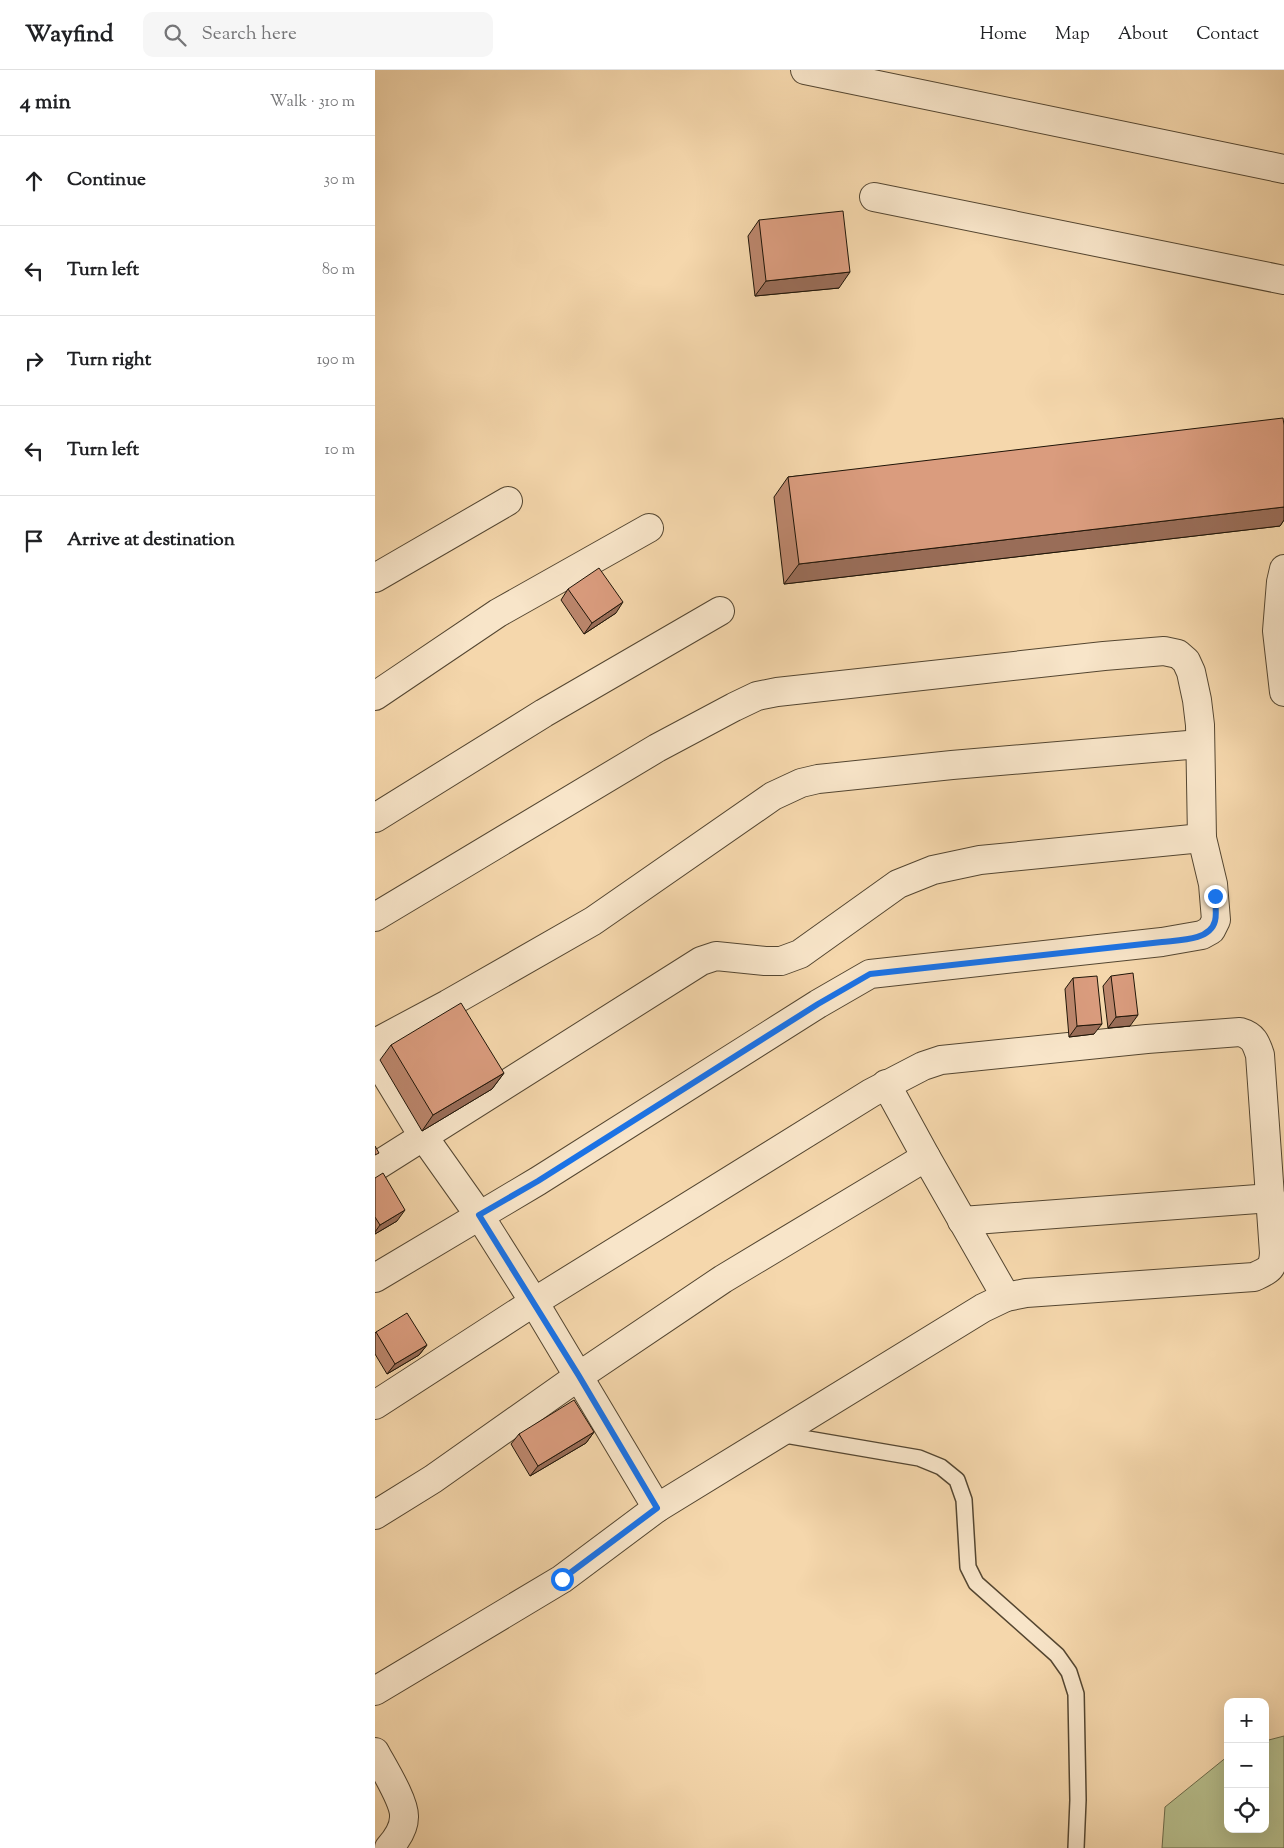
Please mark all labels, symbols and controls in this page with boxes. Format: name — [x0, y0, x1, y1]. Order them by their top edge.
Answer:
search box — [143, 12, 493, 57]
text: Wayfind — [25, 18, 113, 52]
icon: search — [161, 21, 189, 49]
text: Search here — [201, 21, 297, 48]
text: Home — [980, 22, 1027, 48]
text: Map — [1055, 22, 1090, 48]
text: About — [1118, 22, 1168, 48]
text: Contact — [1196, 22, 1259, 48]
text: 4 min — [20, 88, 71, 118]
text: Walk · 310 m — [270, 91, 355, 114]
icon: ahead — [20, 167, 48, 195]
text: Continue — [67, 167, 146, 194]
text: 30 m — [324, 169, 355, 192]
icon: left — [20, 257, 48, 285]
text: Turn left — [67, 257, 139, 284]
text: 80 m — [322, 259, 355, 282]
icon: right — [20, 347, 48, 375]
text: Turn right — [67, 347, 151, 374]
text: 190 m — [317, 349, 355, 372]
icon: left — [20, 437, 48, 465]
text: Turn left — [67, 437, 139, 464]
text: 10 m — [325, 439, 355, 462]
icon: arrive — [20, 527, 48, 555]
text: Arrive at destination — [67, 527, 235, 554]
route end — [1204, 885, 1227, 908]
route start — [551, 1568, 574, 1591]
map controls — [1224, 1698, 1269, 1833]
button: + — [1224, 1698, 1269, 1743]
button: − — [1224, 1743, 1269, 1788]
button: locate — [1224, 1788, 1269, 1833]

